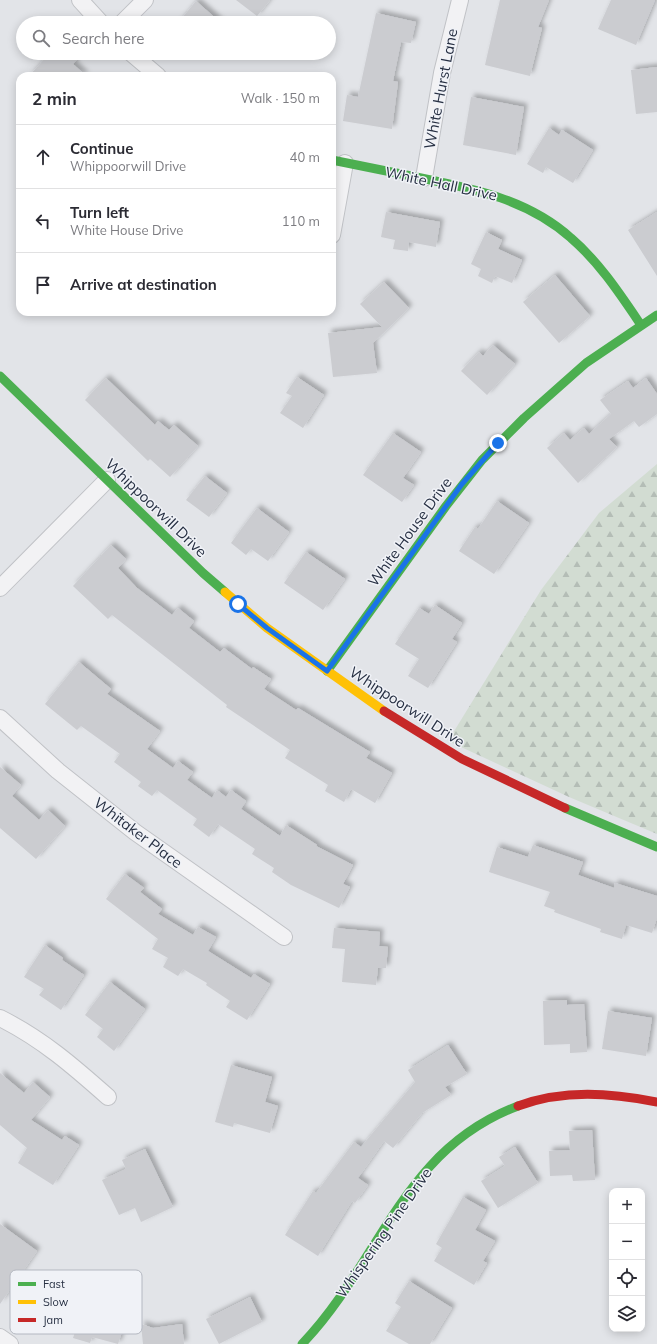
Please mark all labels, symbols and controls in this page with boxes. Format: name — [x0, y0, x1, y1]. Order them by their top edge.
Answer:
search box — [16, 16, 336, 60]
icon: search — [30, 27, 52, 49]
street label: White Hurst Lane — [419, 27, 462, 151]
text: Search here — [62, 29, 144, 48]
text: 2 min — [32, 88, 77, 109]
text: Walk · 150 m — [241, 90, 320, 106]
text: Continue — [70, 139, 133, 158]
icon: ahead — [32, 146, 54, 168]
text: 40 m — [290, 149, 320, 165]
text: Whippoorwill Drive — [70, 158, 186, 174]
street label: White Hall Drive — [383, 162, 499, 205]
text: Turn left — [70, 203, 129, 222]
icon: left — [32, 210, 54, 232]
text: 110 m — [282, 213, 320, 229]
text: White House Drive — [70, 222, 183, 238]
icon: arrive — [32, 274, 54, 296]
text: Arrive at destination — [70, 275, 217, 294]
route end — [489, 434, 507, 452]
street label: Whippoorwill Drive — [102, 454, 211, 561]
street label: White House Drive — [363, 473, 456, 590]
route start — [229, 595, 247, 613]
street label: Whippoorwill Drive — [346, 662, 469, 751]
street label: Whitaker Place — [90, 793, 186, 872]
street label: Whispering Pine Drive — [331, 1164, 436, 1302]
map controls — [609, 1188, 645, 1332]
button: + — [609, 1188, 645, 1224]
button: − — [609, 1224, 645, 1260]
button: locate — [609, 1260, 645, 1296]
legend — [10, 1270, 142, 1334]
text: Fast — [43, 1277, 65, 1291]
text: Slow — [43, 1295, 69, 1309]
button: layers — [609, 1296, 645, 1332]
text: Jam — [43, 1313, 63, 1327]

